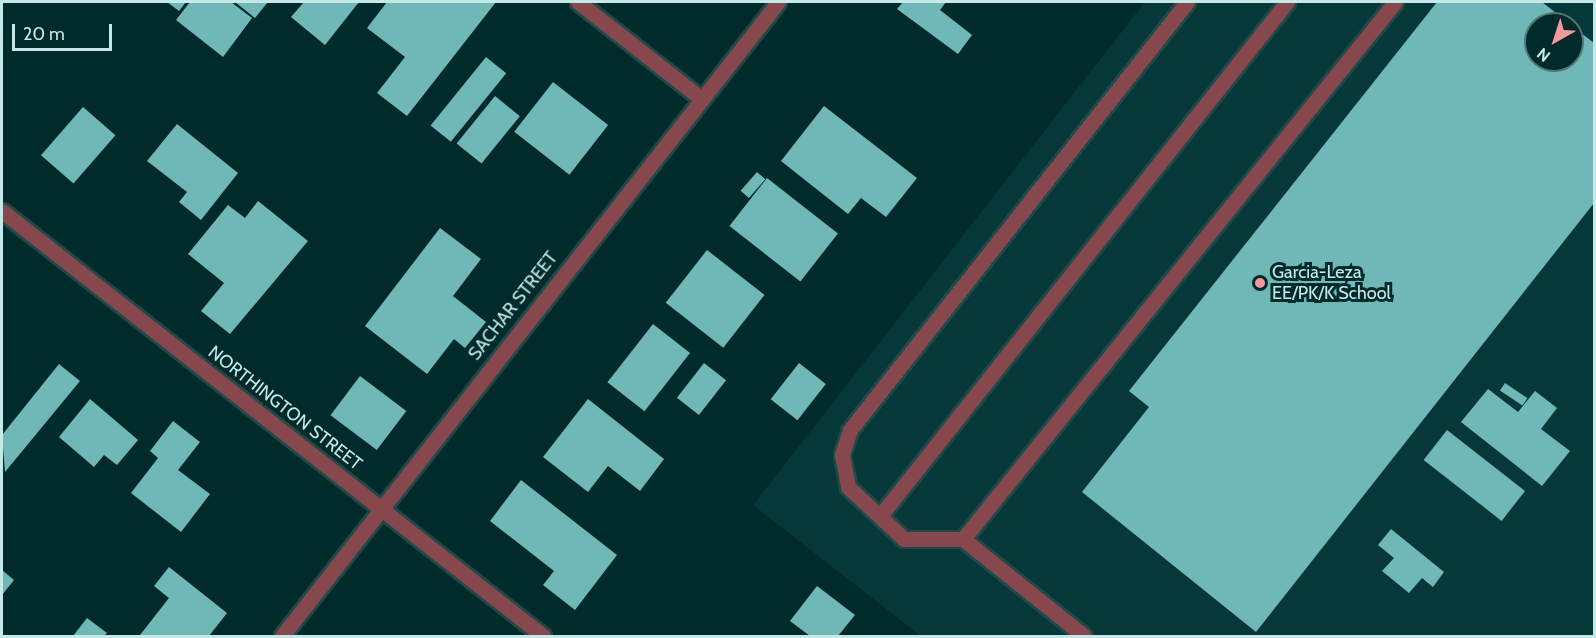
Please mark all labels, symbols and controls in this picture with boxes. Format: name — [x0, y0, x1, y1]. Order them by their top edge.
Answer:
scale bar — [15, 12, 116, 50]
north arrow — [1524, 12, 1584, 72]
text: 20 m — [23, 23, 65, 45]
text: N — [1533, 44, 1554, 66]
street label: SACHAR STREET — [464, 247, 562, 365]
place label: Garcia-Leza EE/PK/K School — [1272, 262, 1391, 304]
marker: Garcia-Leza EE/PK/K School — [1253, 276, 1267, 290]
street label: NORTHINGTON STREET — [204, 341, 366, 475]

